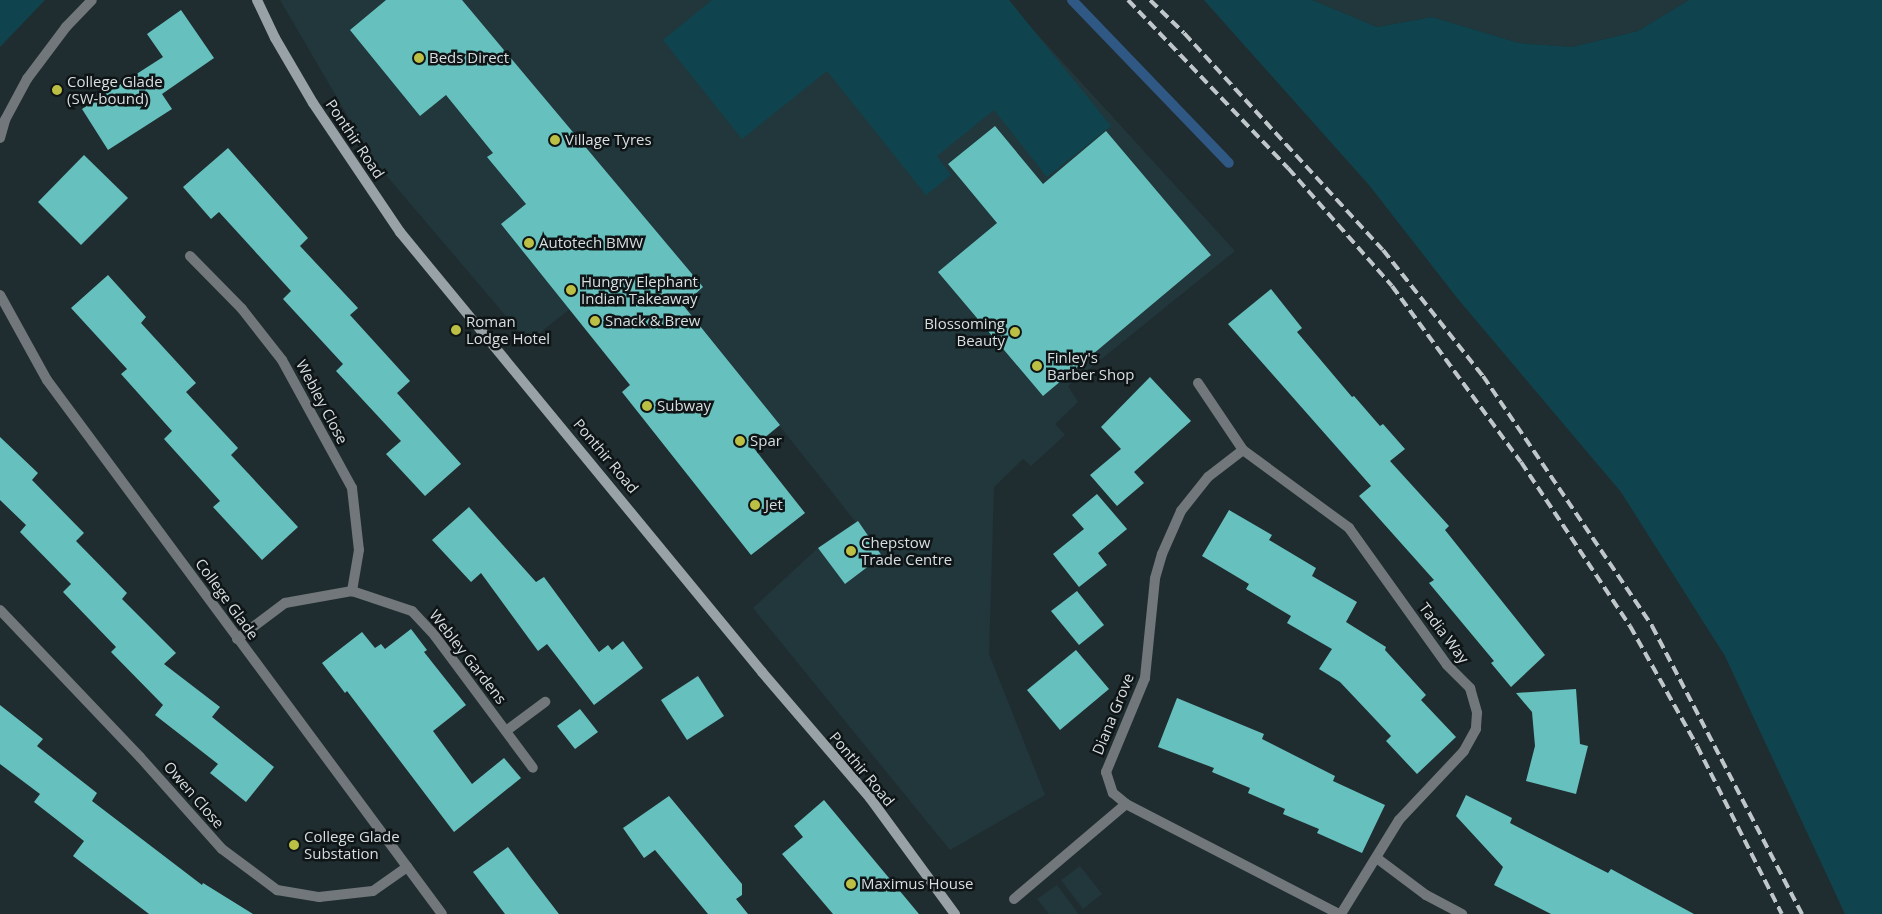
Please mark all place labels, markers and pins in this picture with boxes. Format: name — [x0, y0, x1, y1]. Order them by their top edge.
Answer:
place label: Beds Direct — [429, 49, 509, 67]
marker: Beds Direct — [413, 52, 425, 64]
place label: College Glade (SW-bound) — [67, 72, 163, 107]
marker: College Glade (SW-bound) — [51, 84, 63, 96]
place label: Village Tyres — [565, 131, 652, 149]
marker: Village Tyres — [549, 134, 561, 146]
place label: Autotech BMW — [539, 234, 643, 252]
marker: Autotech BMW — [523, 237, 535, 249]
place label: Hungry Elephant Indian Takeaway — [581, 272, 698, 307]
marker: Hungry Elephant Indian Takeaway — [565, 284, 577, 296]
place label: Roman Lodge Hotel — [466, 312, 550, 347]
place label: Snack & Brew — [605, 312, 700, 330]
place label: Blossoming Beauty — [924, 314, 1005, 349]
marker: Snack & Brew — [589, 315, 601, 327]
marker: Roman Lodge Hotel — [450, 324, 462, 336]
marker: Blossoming Beauty — [1009, 326, 1021, 338]
place label: Finley's Barber Shop — [1047, 348, 1134, 383]
marker: Finley's Barber Shop — [1031, 360, 1043, 372]
place label: Subway — [657, 397, 711, 415]
marker: Subway — [641, 400, 653, 412]
place label: Spar — [750, 432, 782, 450]
marker: Spar — [734, 435, 746, 447]
place label: Jet — [765, 496, 783, 514]
marker: Jet — [749, 499, 761, 511]
place label: Chepstow Trade Centre — [861, 533, 952, 568]
marker: Chepstow Trade Centre — [845, 545, 857, 557]
place label: College Glade Substation — [304, 827, 400, 862]
marker: College Glade Substation — [288, 839, 300, 851]
place label: Maximus House — [861, 875, 973, 893]
marker: Maximus House — [845, 878, 857, 890]

